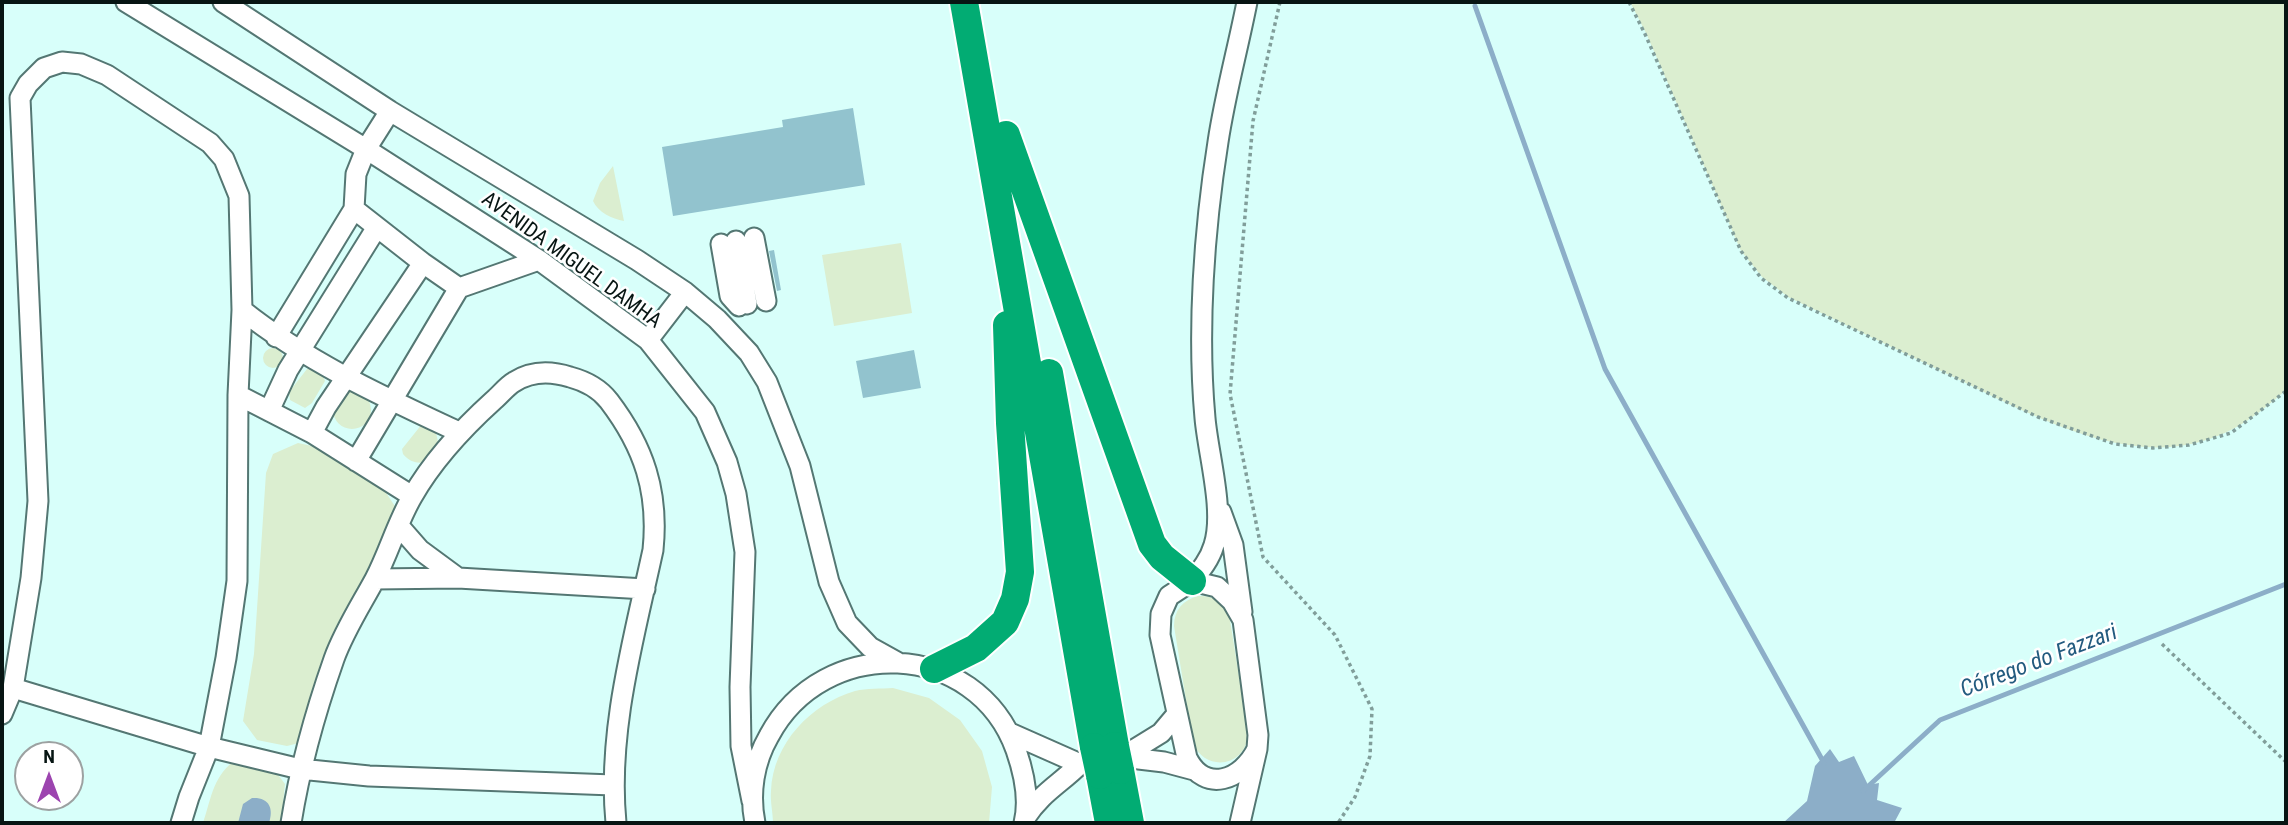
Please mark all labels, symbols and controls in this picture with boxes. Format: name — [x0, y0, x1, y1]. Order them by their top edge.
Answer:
street label: AVENIDA MIGUEL DAMHA — [476, 187, 666, 335]
water label: Córrego do Fazzari — [1957, 619, 2121, 705]
north arrow — [14, 741, 84, 811]
text: N — [43, 745, 55, 768]

